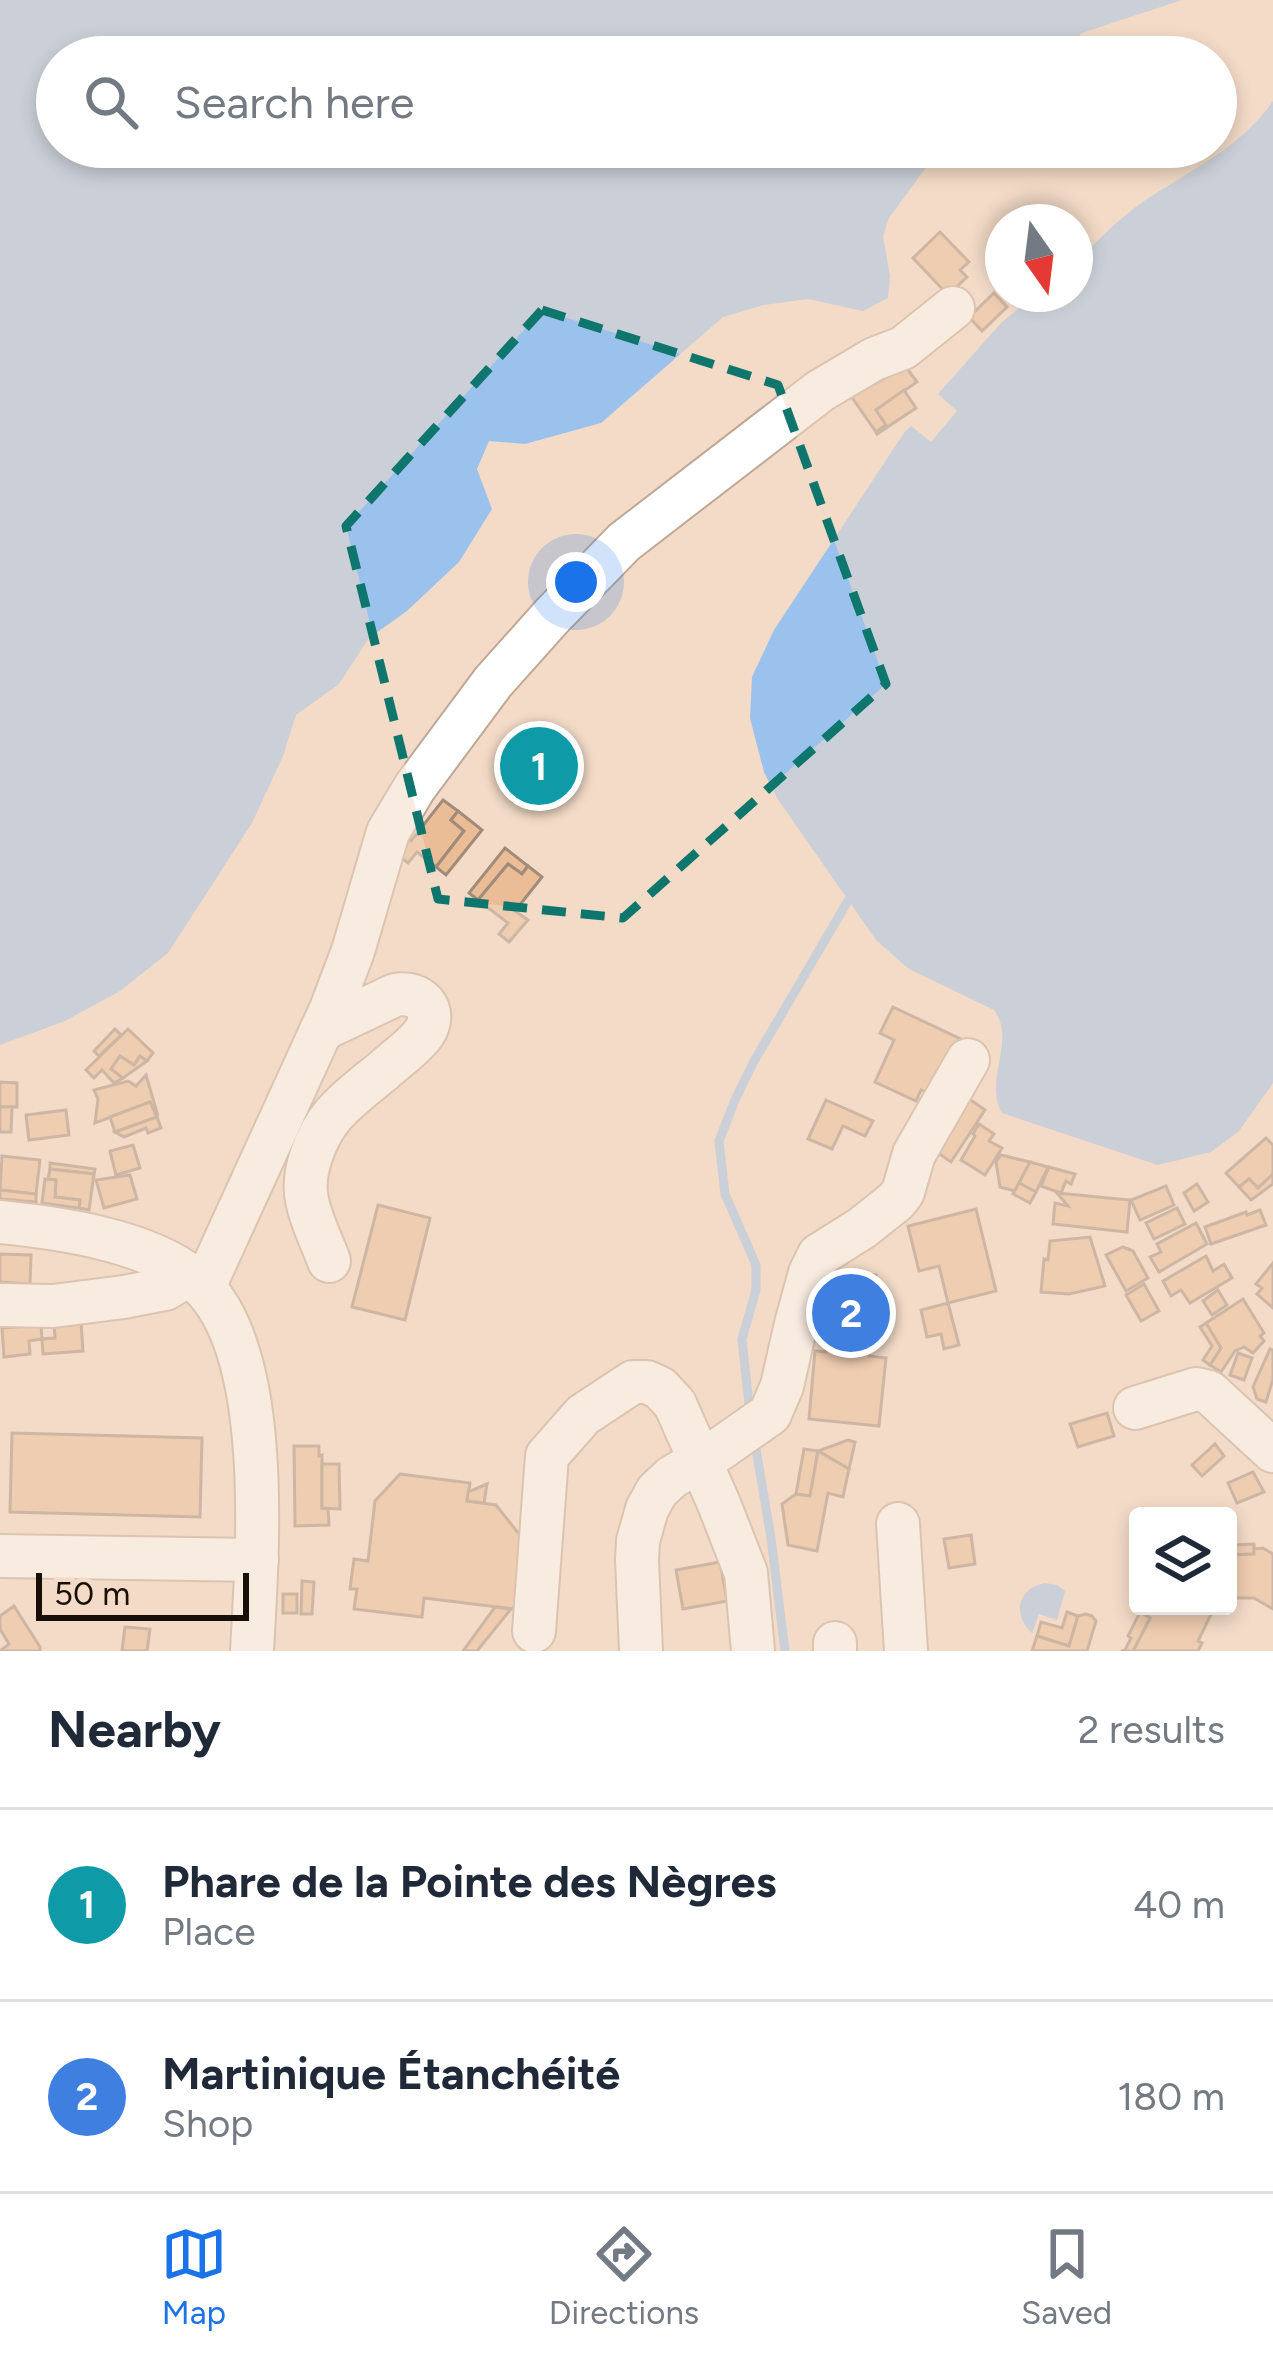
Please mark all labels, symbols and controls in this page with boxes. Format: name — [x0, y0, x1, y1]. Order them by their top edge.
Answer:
search box — [36, 36, 1237, 168]
icon: search — [78, 69, 144, 135]
text: Search here — [174, 75, 414, 129]
north arrow — [985, 204, 1093, 312]
your location — [546, 552, 606, 612]
pin: 1 — [500, 721, 578, 811]
pin: 2 — [812, 1268, 890, 1358]
map controls — [1129, 1507, 1237, 1615]
button: layers — [1129, 1507, 1237, 1615]
scale bar — [36, 1567, 249, 1620]
text: 50 m — [54, 1574, 130, 1613]
text: Nearby — [48, 1699, 221, 1760]
text: 2 results — [1078, 1706, 1225, 1753]
text: Phare de la Pointe des Nègres — [162, 1854, 776, 1908]
text: 1 — [79, 1881, 95, 1928]
text: 40 m — [1133, 1881, 1225, 1928]
text: Place — [162, 1908, 255, 1955]
text: Martinique Étanchéité — [162, 2046, 620, 2100]
text: 2 — [76, 2073, 98, 2120]
text: 180 m — [1117, 2073, 1225, 2120]
text: Shop — [162, 2100, 253, 2147]
tab: Map — [161, 2221, 227, 2332]
tab: Directions — [549, 2221, 699, 2332]
tab: Saved — [1021, 2221, 1112, 2332]

